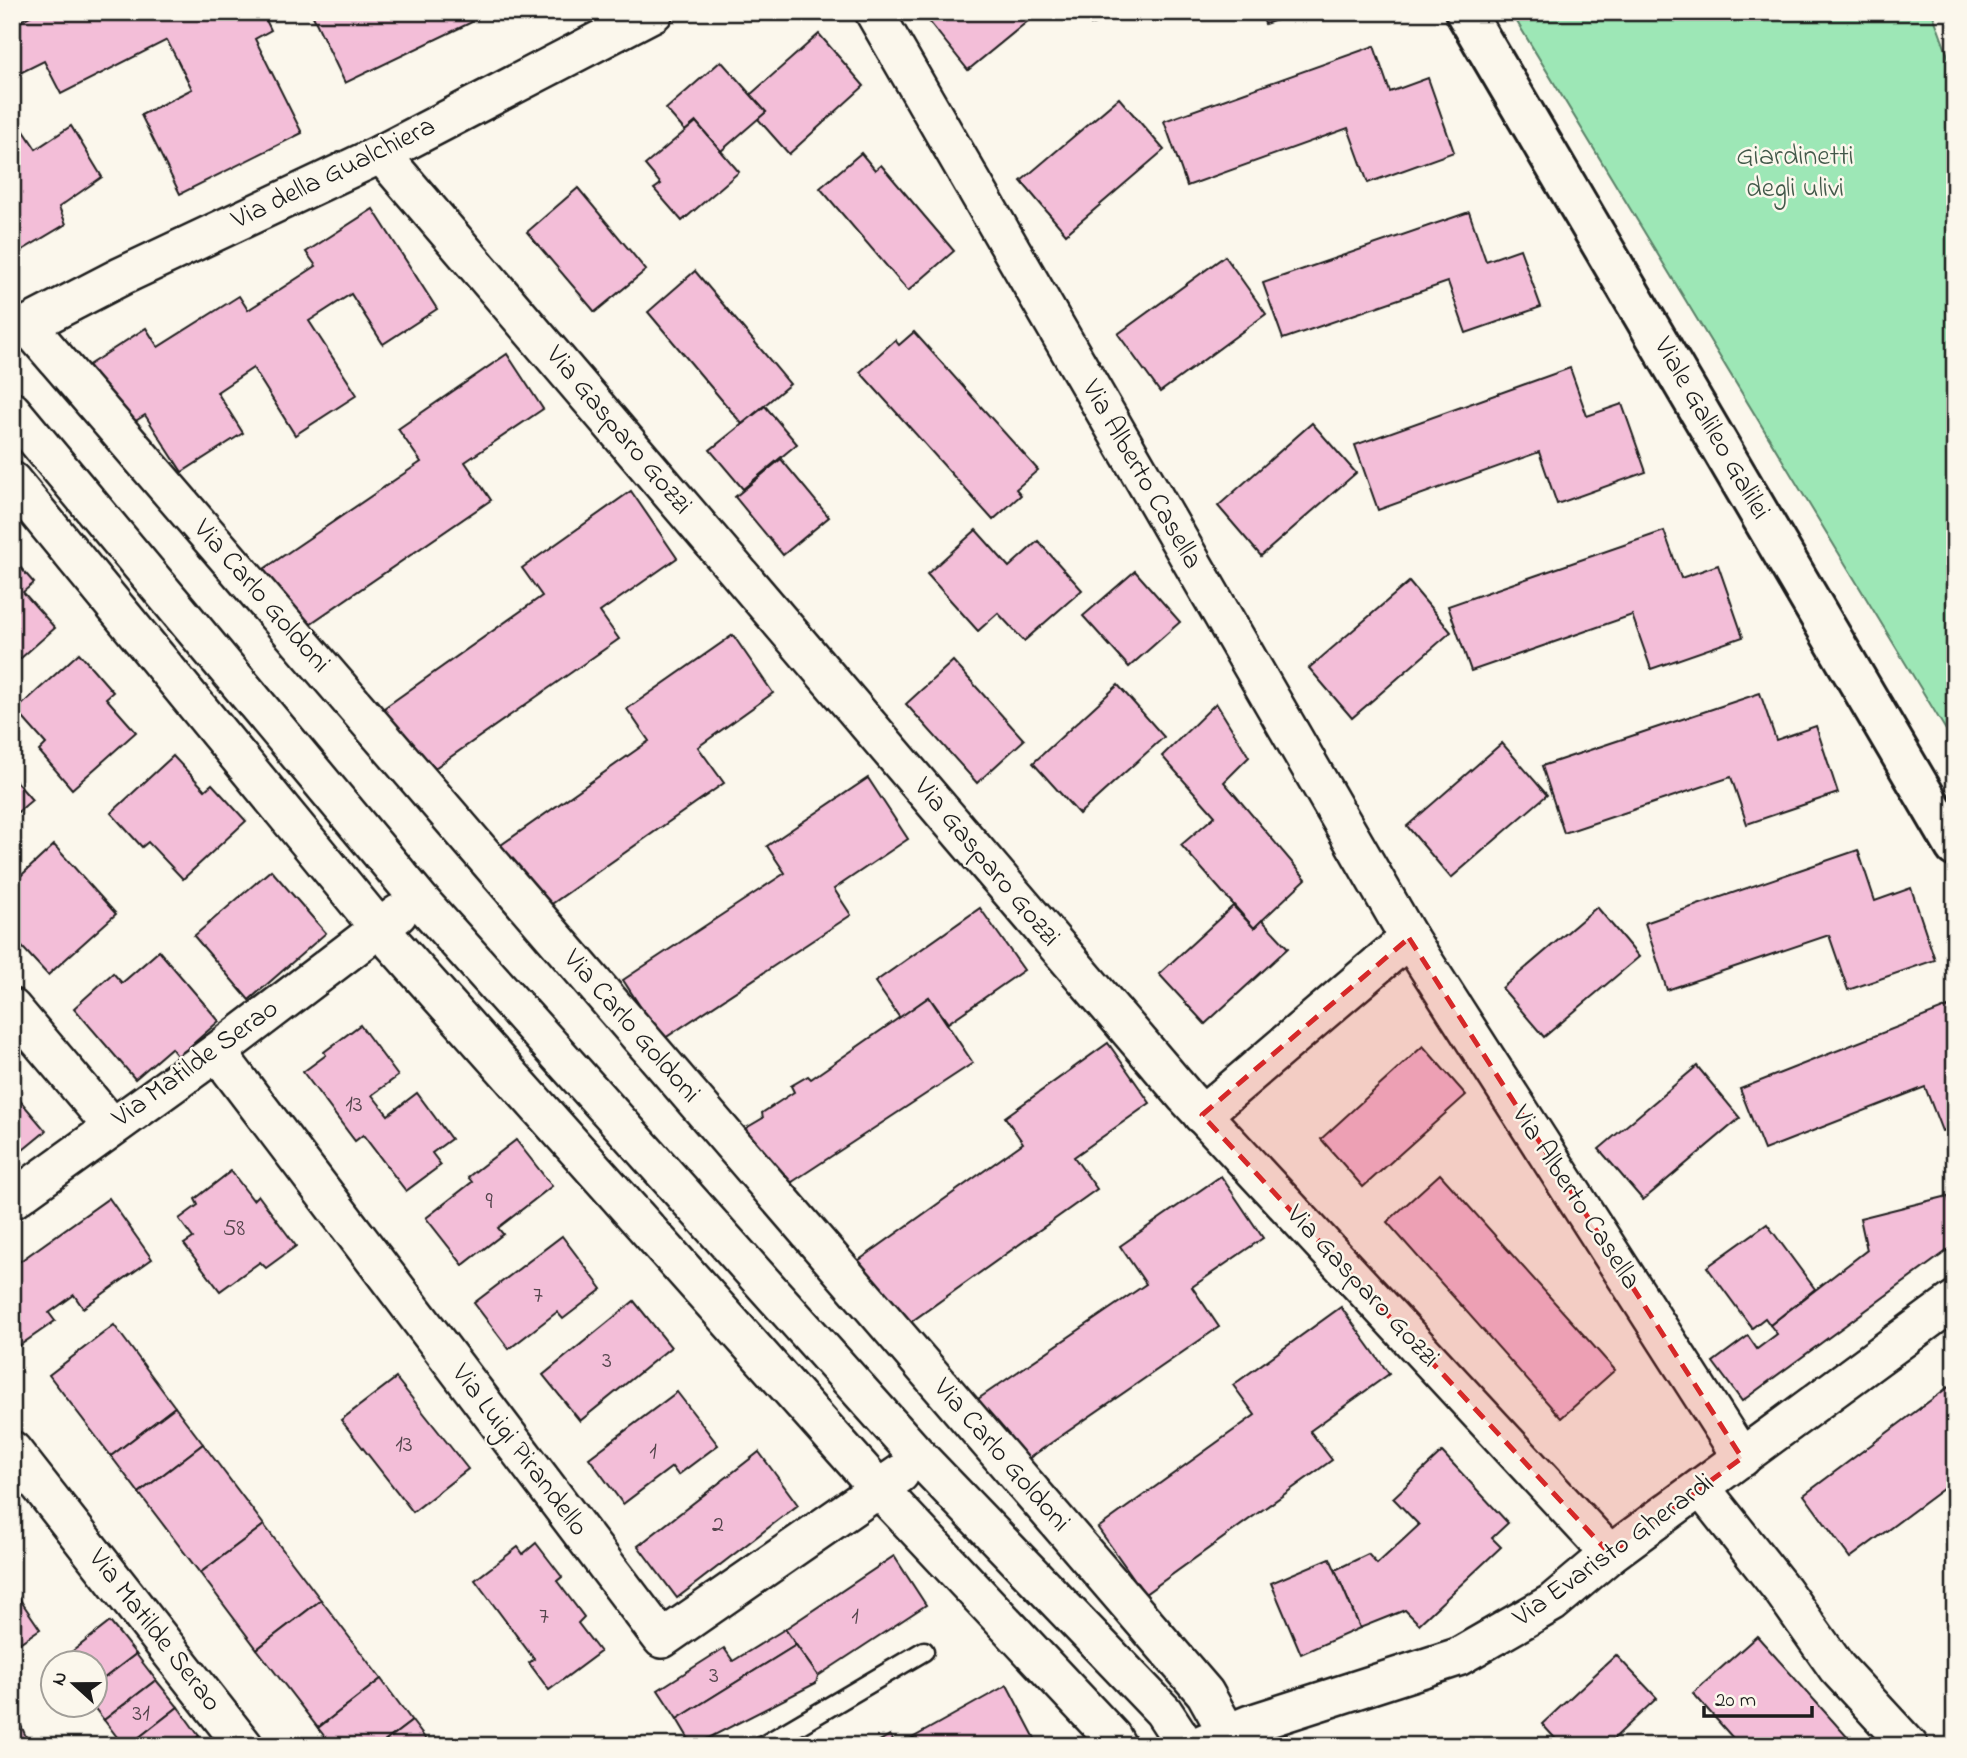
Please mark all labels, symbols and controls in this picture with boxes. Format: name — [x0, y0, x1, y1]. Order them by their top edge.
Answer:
street label: Via della Gualchiera — [224, 107, 443, 242]
park label: Giardinetti degli ulivi — [1736, 137, 1854, 210]
street label: Viale Galileo Galilei — [1642, 329, 1780, 528]
street label: Via Gasparo Gozzi — [534, 337, 701, 525]
street label: Via Alberto Casella — [1070, 372, 1212, 577]
street label: Via Carlo Goldoni — [182, 510, 340, 683]
street label: Via Gasparo Gozzi — [902, 769, 1069, 957]
street label: Via Carlo Goldoni — [552, 940, 710, 1113]
street label: Via Matilde Serao — [103, 989, 288, 1139]
house number: 13 — [345, 1088, 363, 1123]
street label: Via Alberto Casella — [1499, 1097, 1650, 1298]
house number: 9 — [485, 1185, 493, 1220]
street label: Via Gasparo Gozzi — [1275, 1196, 1449, 1378]
house number: 58 — [223, 1212, 245, 1247]
house number: 7 — [533, 1279, 543, 1314]
house number: 3 — [602, 1344, 612, 1379]
street label: Via Luigi Pirandello — [440, 1355, 598, 1546]
street label: Via Carlo Goldoni — [922, 1369, 1080, 1542]
house number: 13 — [395, 1428, 413, 1463]
house number: 1 — [649, 1435, 657, 1470]
street label: Via Evaristo Gherardi — [1504, 1464, 1723, 1639]
house number: 2 — [712, 1508, 724, 1543]
street label: Via Matilde Serao — [77, 1540, 231, 1721]
house number: 7 — [539, 1600, 549, 1635]
house number: 1 — [851, 1600, 859, 1635]
north arrow — [38, 1650, 108, 1720]
house number: 3 — [709, 1659, 719, 1694]
text: N — [46, 1668, 75, 1690]
scale bar — [1704, 1674, 1813, 1718]
text: 20 m — [1715, 1686, 1756, 1716]
house number: 31 — [132, 1697, 150, 1732]

